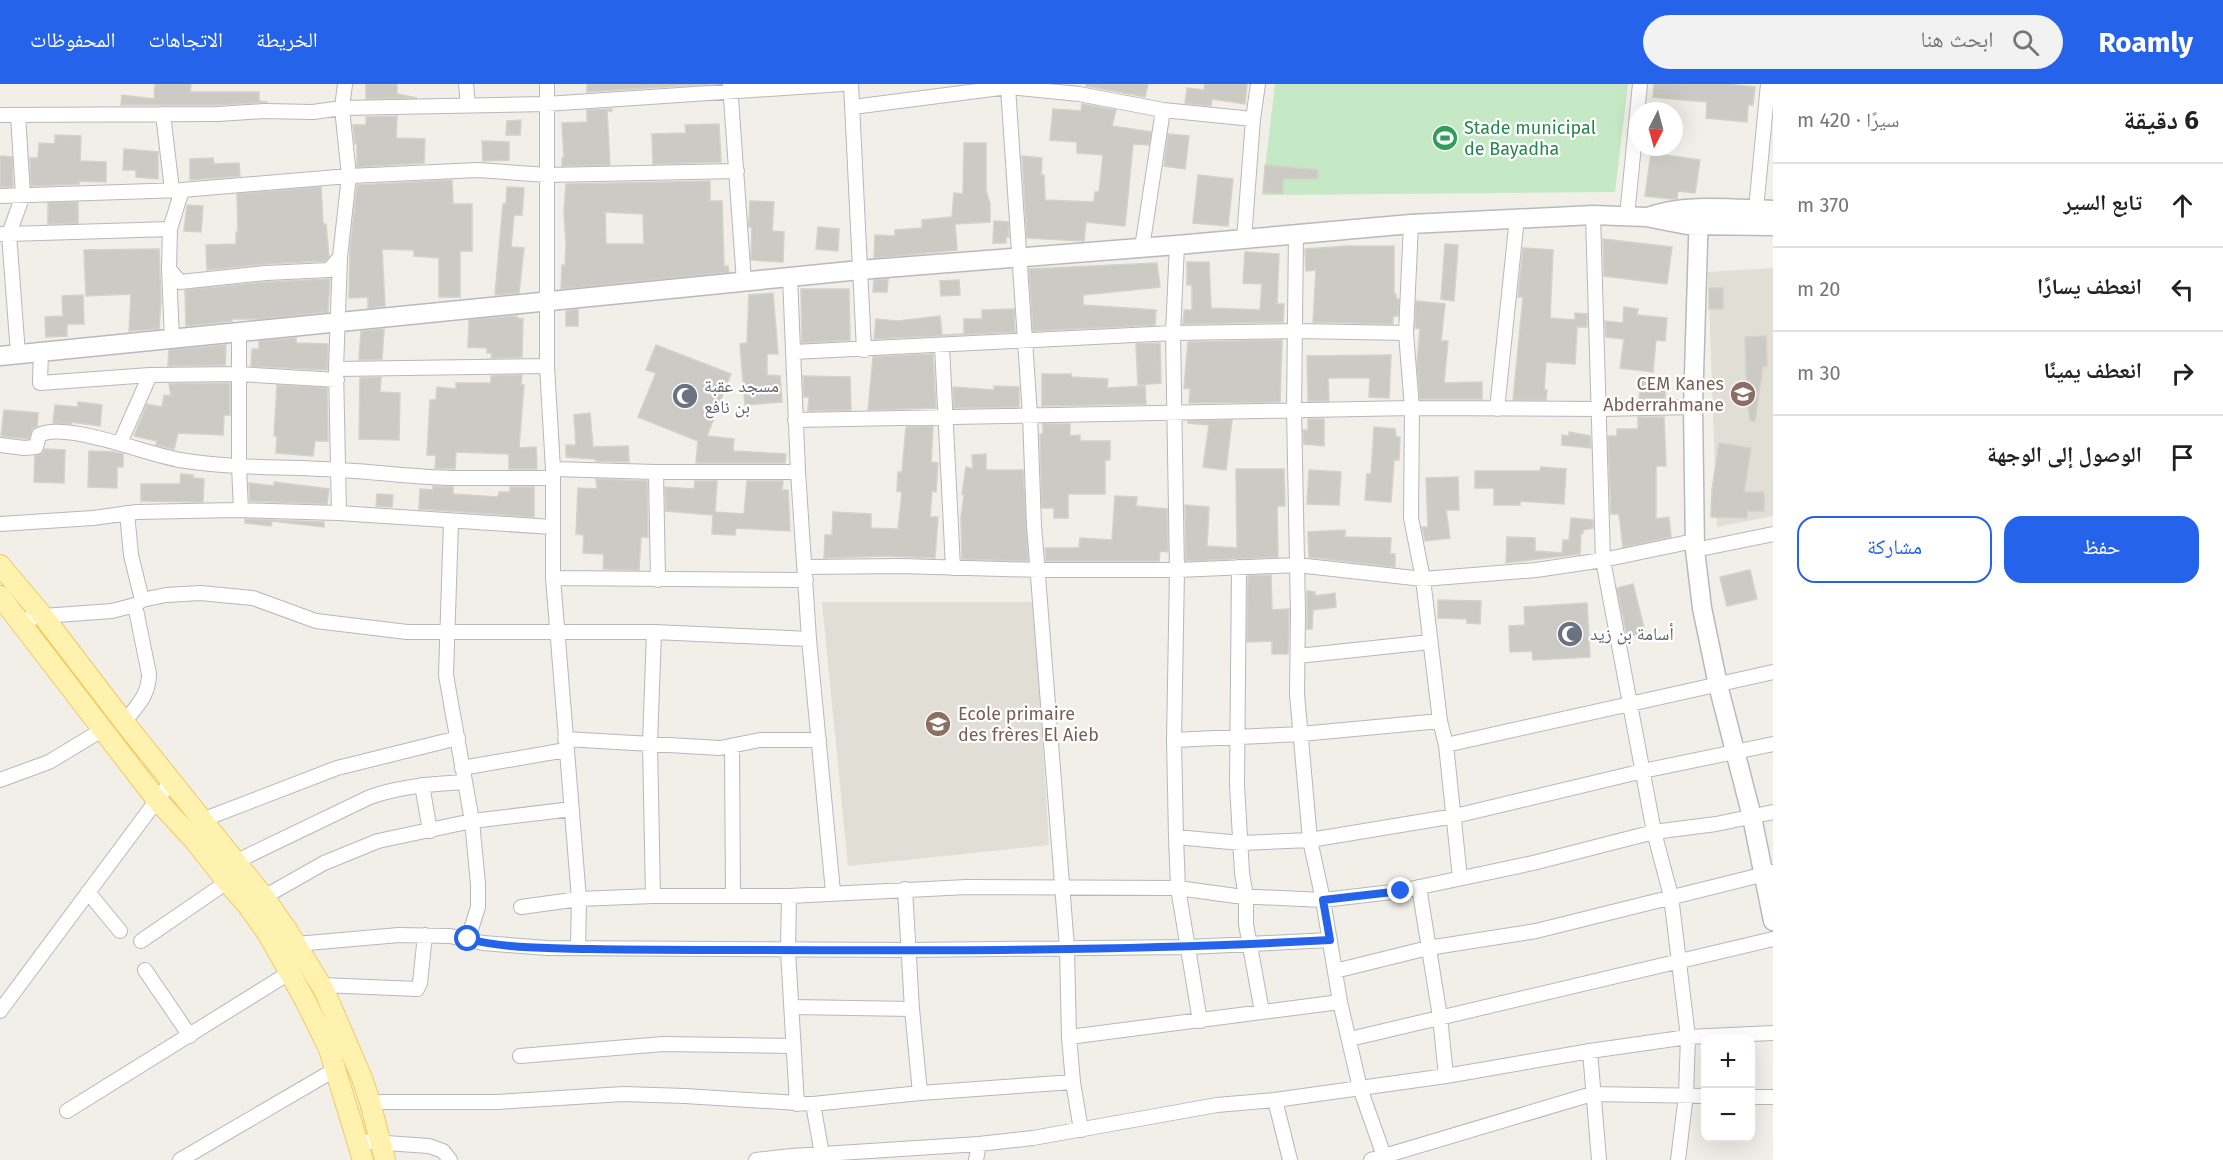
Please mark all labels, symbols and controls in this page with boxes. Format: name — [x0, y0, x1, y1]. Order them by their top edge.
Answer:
search box — [1643, 15, 2063, 69]
text: ابحث هنا — [1921, 26, 1994, 53]
icon: search — [2009, 26, 2042, 59]
text: Roamly — [2099, 26, 2193, 59]
text: المحفوظات — [30, 27, 115, 53]
text: الاتجاهات — [148, 27, 223, 53]
text: الخريطة — [256, 27, 318, 53]
north arrow — [1629, 102, 1683, 156]
text: 6 دقيقة — [2124, 105, 2199, 136]
text: سيرًا · 420 m — [1797, 108, 1899, 132]
place label: Stade municipal de Bayadha — [1464, 117, 1596, 160]
sports icon: Stade municipal de Bayadha — [1430, 123, 1460, 153]
text: تابع السير — [2063, 189, 2142, 216]
icon: ahead — [2166, 189, 2199, 222]
text: 370 m — [1797, 193, 1849, 217]
text: انعطف يسارًا — [2037, 273, 2142, 300]
icon: left — [2166, 273, 2199, 306]
text: 20 m — [1797, 277, 1841, 301]
text: انعطف يمينًا — [2043, 357, 2142, 384]
icon: right — [2166, 357, 2199, 390]
text: 30 m — [1797, 361, 1841, 385]
place label: CEM Kanes Abderrahmane — [1603, 373, 1724, 416]
place label: مسجد عقبة بن نافع — [704, 375, 779, 419]
school or university icon: CEM Kanes Abderrahmane — [1728, 379, 1758, 409]
mosque icon: مسجد عقبة بن نافع — [670, 381, 700, 411]
text: الوصول إلى الوجهة — [1987, 441, 2142, 468]
icon: arrive — [2166, 441, 2199, 474]
button: مشاركة — [1797, 516, 1992, 583]
button: حفظ — [2004, 516, 2199, 583]
mosque icon: أسامة بن زيد — [1555, 619, 1585, 649]
place label: أسامة بن زيد — [1590, 623, 1674, 645]
place label: Ecole primaire des frères El Aieb — [958, 703, 1099, 746]
school or university icon: Ecole primaire des frères El Aieb — [923, 709, 953, 739]
route end — [1387, 877, 1413, 903]
route start — [454, 925, 480, 951]
map controls — [1701, 1034, 1755, 1142]
button: + — [1701, 1034, 1755, 1088]
button: − — [1701, 1088, 1755, 1142]

